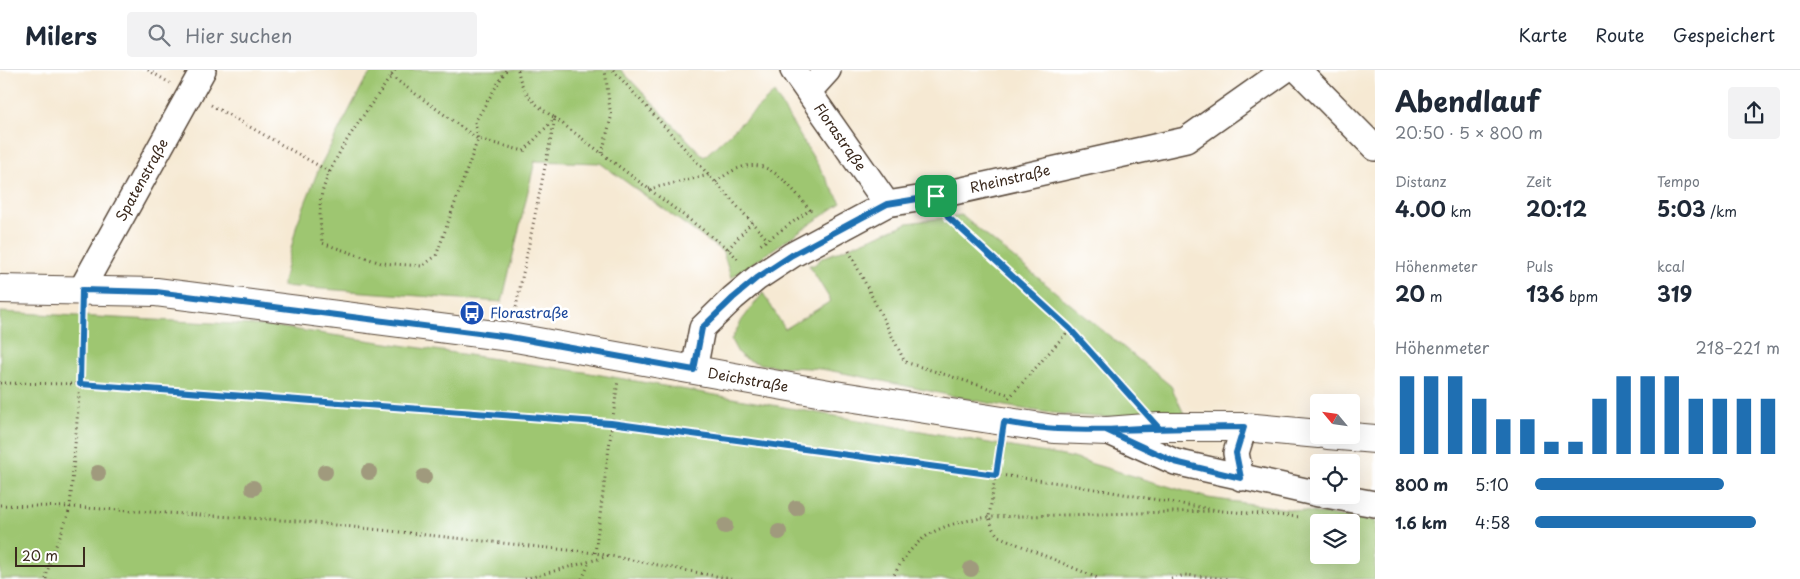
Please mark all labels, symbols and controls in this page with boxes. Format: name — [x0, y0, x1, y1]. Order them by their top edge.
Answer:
search box — [127, 12, 477, 57]
text: Milers — [25, 17, 97, 53]
icon: search — [145, 21, 173, 49]
text: Hier suchen — [185, 21, 292, 49]
text: Karte — [1519, 21, 1567, 48]
text: Route — [1595, 21, 1645, 48]
text: Gespeichert — [1673, 21, 1775, 48]
text: Abendlauf — [1395, 79, 1540, 122]
button: share — [1728, 87, 1780, 139]
street label: Florastraße — [809, 99, 872, 175]
text: 20:50 · 5 × 800 m — [1395, 120, 1543, 144]
street label: Spatenstraße — [110, 134, 173, 225]
street label: Rheinstraße — [968, 159, 1052, 198]
text: Distanz — [1395, 171, 1446, 192]
text: Zeit — [1526, 171, 1552, 192]
text: Tempo — [1657, 171, 1700, 192]
pin — [915, 175, 957, 217]
icon: arrive — [922, 182, 950, 210]
text: 4.00 — [1395, 192, 1446, 224]
text: 20:12 — [1526, 192, 1587, 224]
text: 5:03 — [1657, 192, 1706, 224]
text: km — [1446, 201, 1471, 222]
text: /km — [1706, 201, 1737, 222]
text: Höhenmeter — [1395, 256, 1478, 277]
text: Puls — [1526, 256, 1553, 277]
text: kcal — [1657, 256, 1685, 277]
text: 20 — [1395, 277, 1425, 309]
text: 136 — [1526, 277, 1565, 309]
text: 319 — [1657, 277, 1692, 309]
text: m — [1425, 286, 1442, 307]
text: bpm — [1565, 286, 1598, 307]
bus stop icon: Florastraße — [459, 300, 485, 326]
place label: Florastraße — [490, 302, 568, 323]
text: Höhenmeter — [1395, 335, 1489, 359]
text: 218–221 m — [1695, 335, 1780, 359]
street label: Deichstraße — [706, 362, 790, 397]
north arrow — [1310, 394, 1360, 444]
map controls — [1310, 394, 1360, 564]
button: locate — [1310, 454, 1360, 504]
text: 800 m — [1395, 472, 1448, 496]
text: 5:10 — [1475, 472, 1509, 496]
text: 1.6 km — [1395, 510, 1447, 534]
text: 4:58 — [1475, 510, 1510, 534]
button: layers — [1310, 514, 1360, 564]
scale bar — [15, 544, 85, 567]
text: 20 m — [22, 545, 58, 566]

